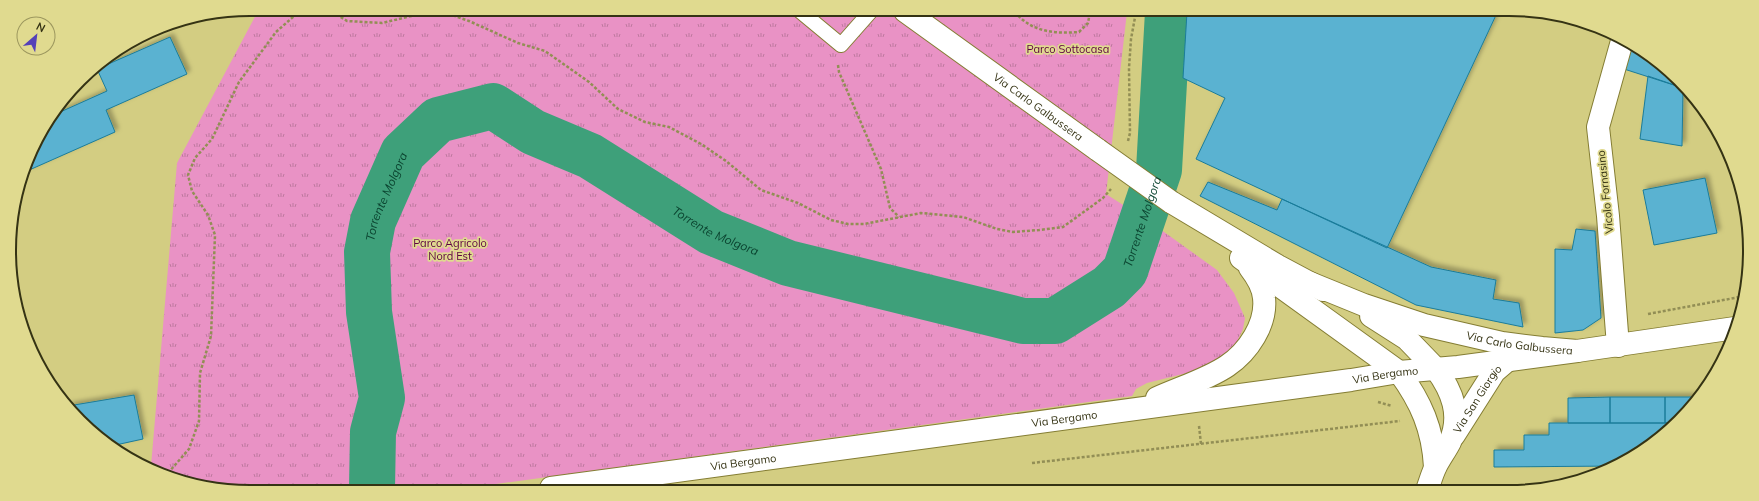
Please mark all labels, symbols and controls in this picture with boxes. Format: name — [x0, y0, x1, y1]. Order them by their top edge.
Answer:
north arrow — [16, 16, 56, 56]
text: N — [34, 19, 48, 35]
park label: Parco Sottocasa — [1027, 42, 1109, 56]
street label: Via Carlo Galbussera — [990, 70, 1086, 144]
water label: Torrente Molgora — [362, 150, 410, 242]
street label: Vicolo Fornasino — [1594, 150, 1616, 234]
water label: Torrente Molgora — [1119, 174, 1164, 269]
water label: Torrente Molgora — [670, 202, 761, 258]
park label: Parco Agricolo Nord Est — [413, 236, 487, 263]
street label: Via Carlo Galbussera — [1465, 328, 1573, 358]
street label: Via San Giorgio — [1450, 362, 1505, 436]
street label: Via Bergamo — [1351, 363, 1419, 387]
street label: Via Bergamo — [1031, 407, 1098, 430]
street label: Via Bergamo — [709, 451, 777, 473]

